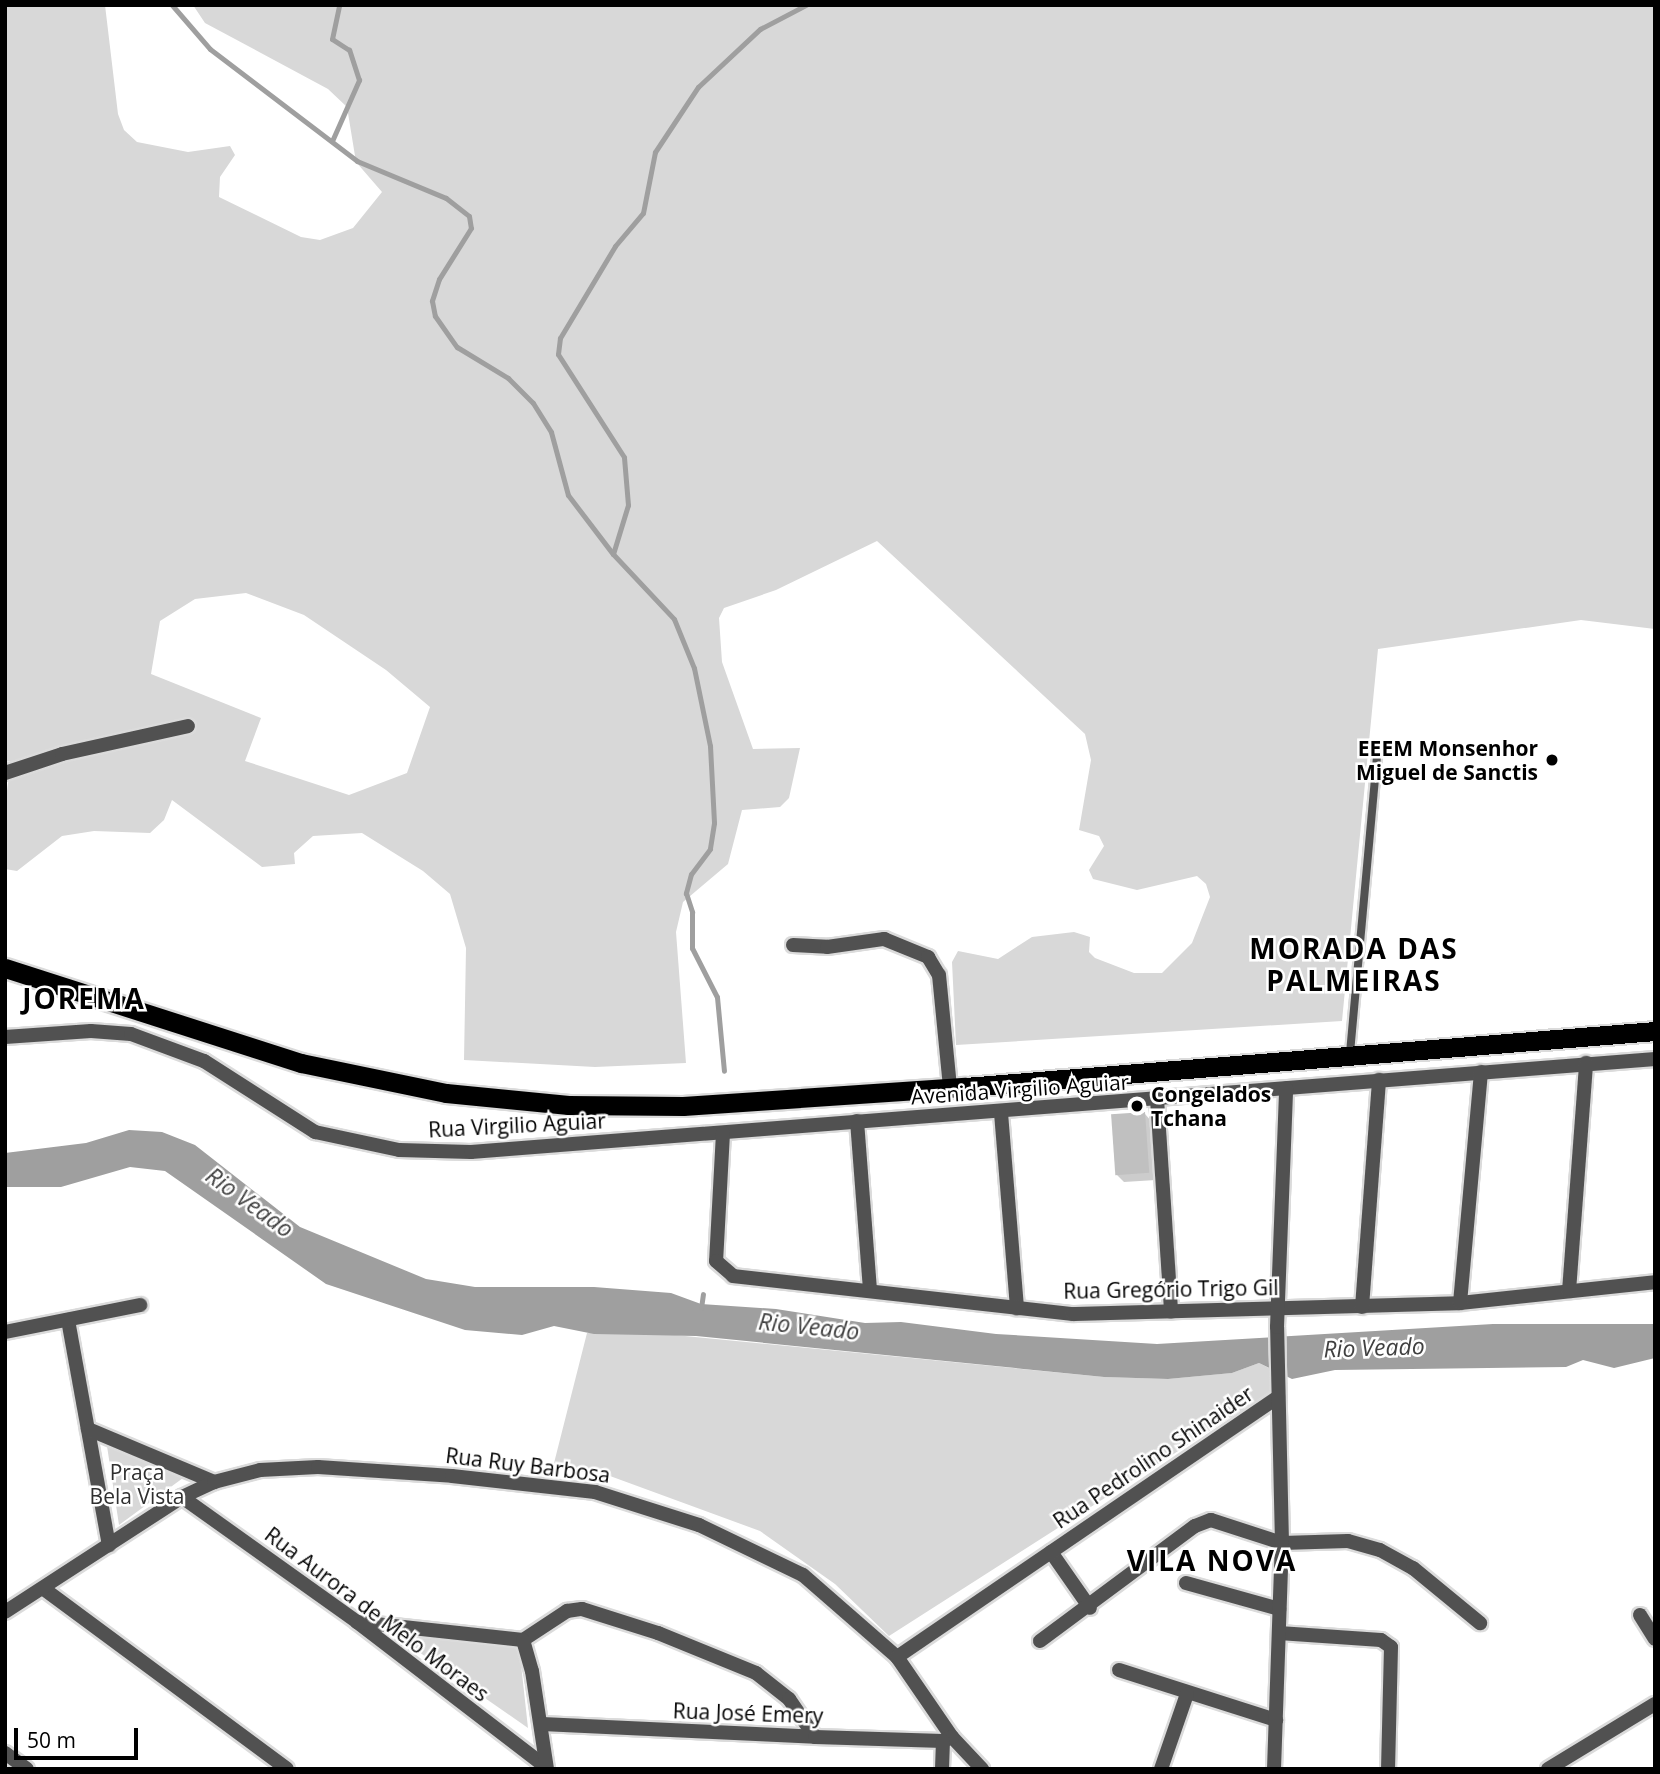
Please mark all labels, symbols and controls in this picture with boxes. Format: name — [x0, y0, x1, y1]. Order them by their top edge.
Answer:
place label: EEEM Monsenhor Miguel de Sanctis — [1356, 735, 1538, 785]
marker: EEEM Monsenhor Miguel de Sanctis — [1544, 752, 1560, 768]
district label: MORADA DAS PALMEIRAS — [1251, 931, 1457, 997]
district label: JOREMA — [23, 981, 145, 1015]
street label: Avenida Virgilio Aguiar — [910, 1069, 1130, 1109]
place label: Congelados Tchana — [1151, 1081, 1271, 1131]
marker: Congelados Tchana — [1129, 1098, 1145, 1114]
street label: Rua Virgilio Aguiar — [428, 1108, 606, 1142]
water label: Rio Veado — [201, 1161, 299, 1243]
street label: Rua Gregório Trigo Gil — [1063, 1275, 1279, 1303]
water label: Rio Veado — [757, 1307, 861, 1345]
water label: Rio Veado — [1323, 1331, 1425, 1363]
street label: Rua Pedrolino Shinaider — [1048, 1381, 1258, 1533]
street label: Rua Ruy Barbosa — [444, 1442, 612, 1488]
park label: Praça Bela Vista — [90, 1459, 184, 1509]
street label: Rua Aurora de Melo Moraes — [260, 1522, 494, 1706]
district label: VILA NOVA — [1128, 1543, 1296, 1577]
street label: Rua José Emery — [672, 1698, 824, 1728]
scale bar — [18, 1714, 142, 1758]
text: 50 m — [27, 1726, 76, 1754]

